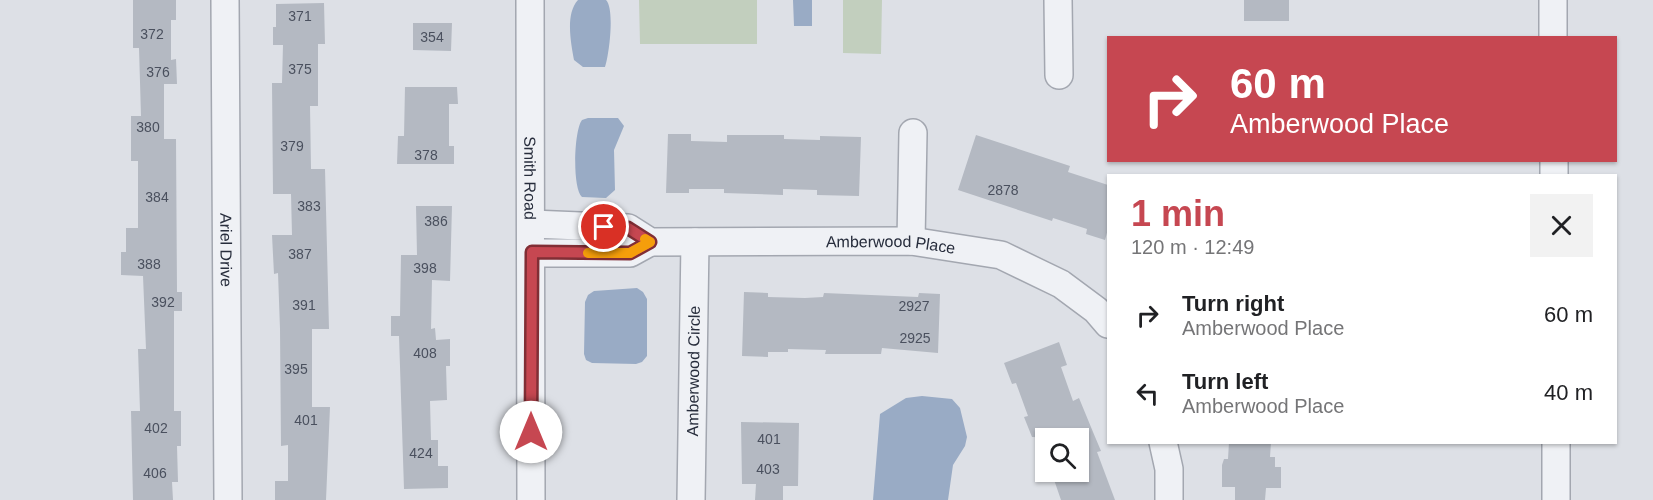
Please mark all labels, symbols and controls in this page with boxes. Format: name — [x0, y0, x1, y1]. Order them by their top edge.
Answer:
house number: 371 — [288, 8, 312, 24]
house number: 372 — [140, 26, 164, 42]
house number: 354 — [420, 29, 444, 45]
icon: right — [1131, 60, 1209, 138]
text: 60 m — [1230, 60, 1326, 107]
house number: 375 — [288, 61, 312, 77]
house number: 376 — [146, 64, 170, 80]
text: Amberwood Place — [1230, 109, 1449, 139]
house number: 380 — [136, 119, 160, 135]
street label: Smith Road — [522, 136, 539, 220]
house number: 379 — [280, 138, 304, 154]
house number: 378 — [414, 147, 438, 163]
house number: 2878 — [987, 182, 1019, 198]
house number: 384 — [145, 189, 169, 205]
text: 1 min — [1131, 193, 1225, 234]
button: close — [1530, 194, 1593, 257]
house number: 383 — [297, 198, 321, 214]
pin — [578, 201, 629, 252]
icon: arrive — [587, 210, 620, 243]
street label: Ariel Drive — [218, 213, 235, 287]
house number: 386 — [424, 213, 448, 229]
street label: Amberwood Place — [826, 232, 957, 256]
text: 120 m · 12:49 — [1131, 236, 1254, 258]
house number: 387 — [288, 246, 312, 262]
house number: 388 — [137, 256, 161, 272]
house number: 398 — [413, 260, 437, 276]
text: Turn right — [1182, 291, 1284, 316]
house number: 392 — [151, 294, 175, 310]
house number: 391 — [292, 297, 316, 313]
house number: 2927 — [898, 298, 930, 314]
icon: right — [1131, 299, 1164, 332]
text: 60 m — [1544, 302, 1593, 327]
street label: Amberwood Circle — [683, 305, 703, 437]
text: Amberwood Place — [1182, 317, 1344, 339]
house number: 2925 — [899, 330, 931, 346]
house number: 408 — [413, 345, 437, 361]
house number: 395 — [284, 361, 308, 377]
text: Turn left — [1182, 369, 1268, 394]
icon: left — [1131, 377, 1164, 410]
text: 40 m — [1544, 380, 1593, 405]
text: Amberwood Place — [1182, 395, 1344, 417]
position arrow — [499, 400, 563, 464]
house number: 401 — [294, 412, 318, 428]
house number: 402 — [144, 420, 168, 436]
map controls — [1035, 428, 1089, 482]
button: search — [1035, 428, 1089, 482]
house number: 401 — [757, 431, 781, 447]
house number: 424 — [409, 445, 433, 461]
house number: 403 — [756, 461, 780, 477]
house number: 406 — [143, 465, 167, 481]

